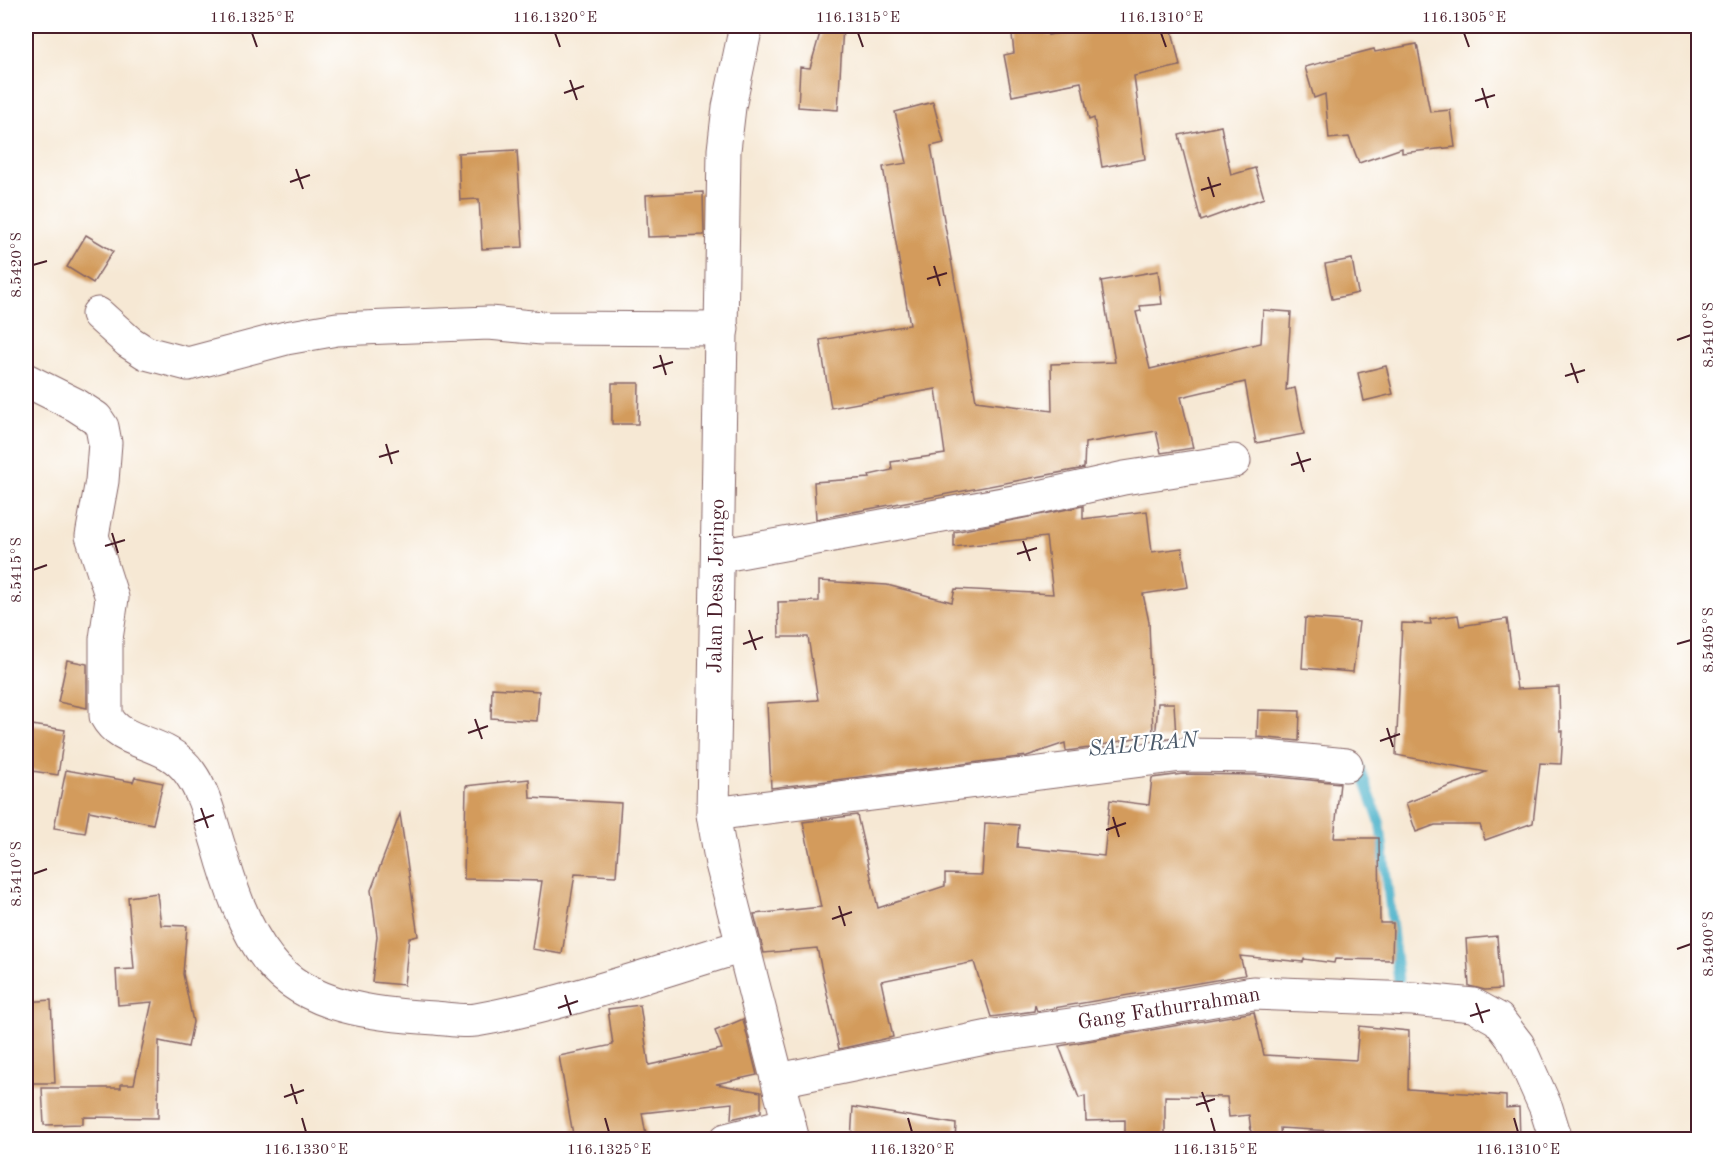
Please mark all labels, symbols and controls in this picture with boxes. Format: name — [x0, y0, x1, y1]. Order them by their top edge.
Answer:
text: 116.1325°E — [210, 11, 294, 26]
text: 116.1320°E — [513, 11, 597, 26]
text: 116.1315°E — [816, 11, 900, 26]
text: 116.1310°E — [1119, 11, 1203, 26]
text: 116.1305°E — [1422, 11, 1506, 26]
text: 8.5420°S — [10, 232, 25, 298]
text: 8.5410°S — [1702, 302, 1717, 368]
street label: Jalan Desa Jeringo — [705, 498, 729, 674]
text: 8.5415°S — [10, 537, 25, 603]
text: 8.5405°S — [1702, 607, 1717, 673]
water label: SALURAN — [1087, 729, 1201, 761]
text: 8.5410°S — [10, 841, 25, 907]
text: 8.5400°S — [1702, 911, 1717, 977]
street label: Gang Fathurrahman — [1076, 984, 1262, 1034]
text: 116.1330°E — [264, 1143, 348, 1158]
text: 116.1325°E — [567, 1143, 651, 1158]
text: 116.1320°E — [870, 1143, 954, 1158]
text: 116.1315°E — [1173, 1143, 1257, 1158]
text: 116.1310°E — [1476, 1143, 1560, 1158]

